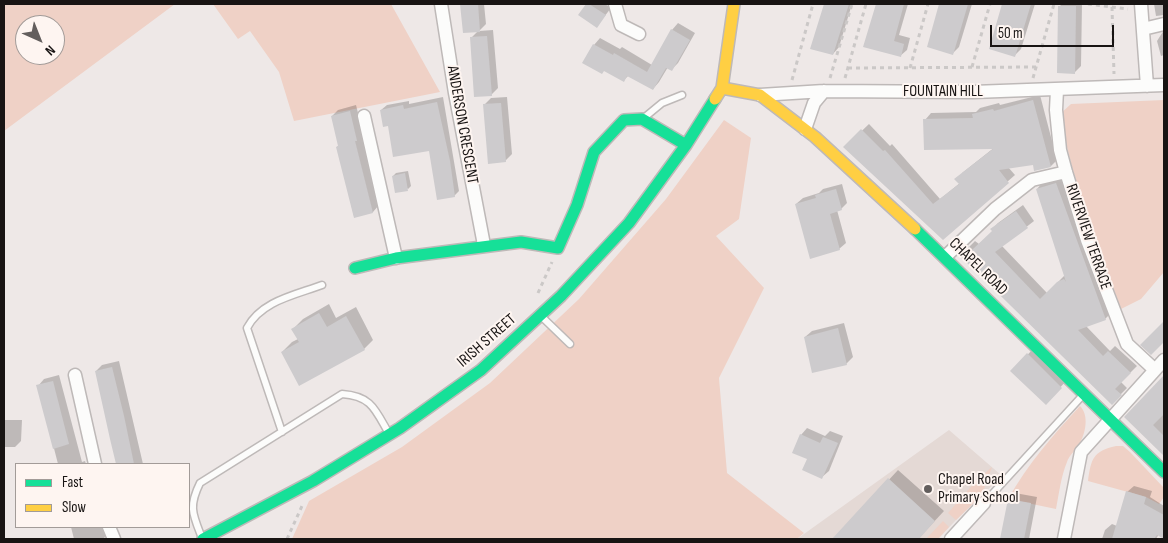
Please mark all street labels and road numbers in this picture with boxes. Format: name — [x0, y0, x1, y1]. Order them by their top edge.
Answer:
street label: ANDERSON CRESCENT — [442, 64, 482, 186]
street label: FOUNTAIN HILL — [903, 82, 983, 102]
street label: RIVERVIEW TERRACE — [1061, 182, 1115, 292]
street label: CHAPEL ROAD — [945, 234, 1011, 300]
street label: IRISH STREET — [454, 310, 520, 372]

